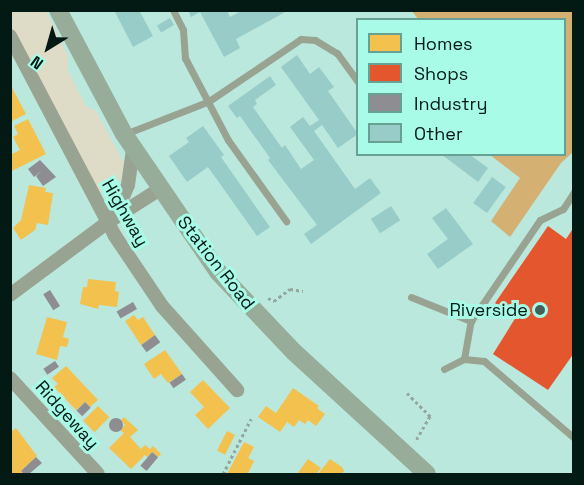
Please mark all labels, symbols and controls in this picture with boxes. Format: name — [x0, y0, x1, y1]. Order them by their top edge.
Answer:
north arrow — [18, 18, 78, 78]
legend — [356, 18, 566, 156]
text: Homes — [414, 32, 473, 55]
text: N — [26, 51, 47, 74]
text: Shops — [414, 62, 468, 85]
text: Industry — [414, 92, 487, 115]
text: Other — [414, 122, 463, 145]
street label: Highway — [97, 176, 153, 250]
street label: Station Road — [173, 212, 259, 314]
place label: Riverside — [449, 299, 528, 321]
marker: Riverside — [533, 303, 547, 317]
street label: Ridgeway — [31, 376, 103, 454]

